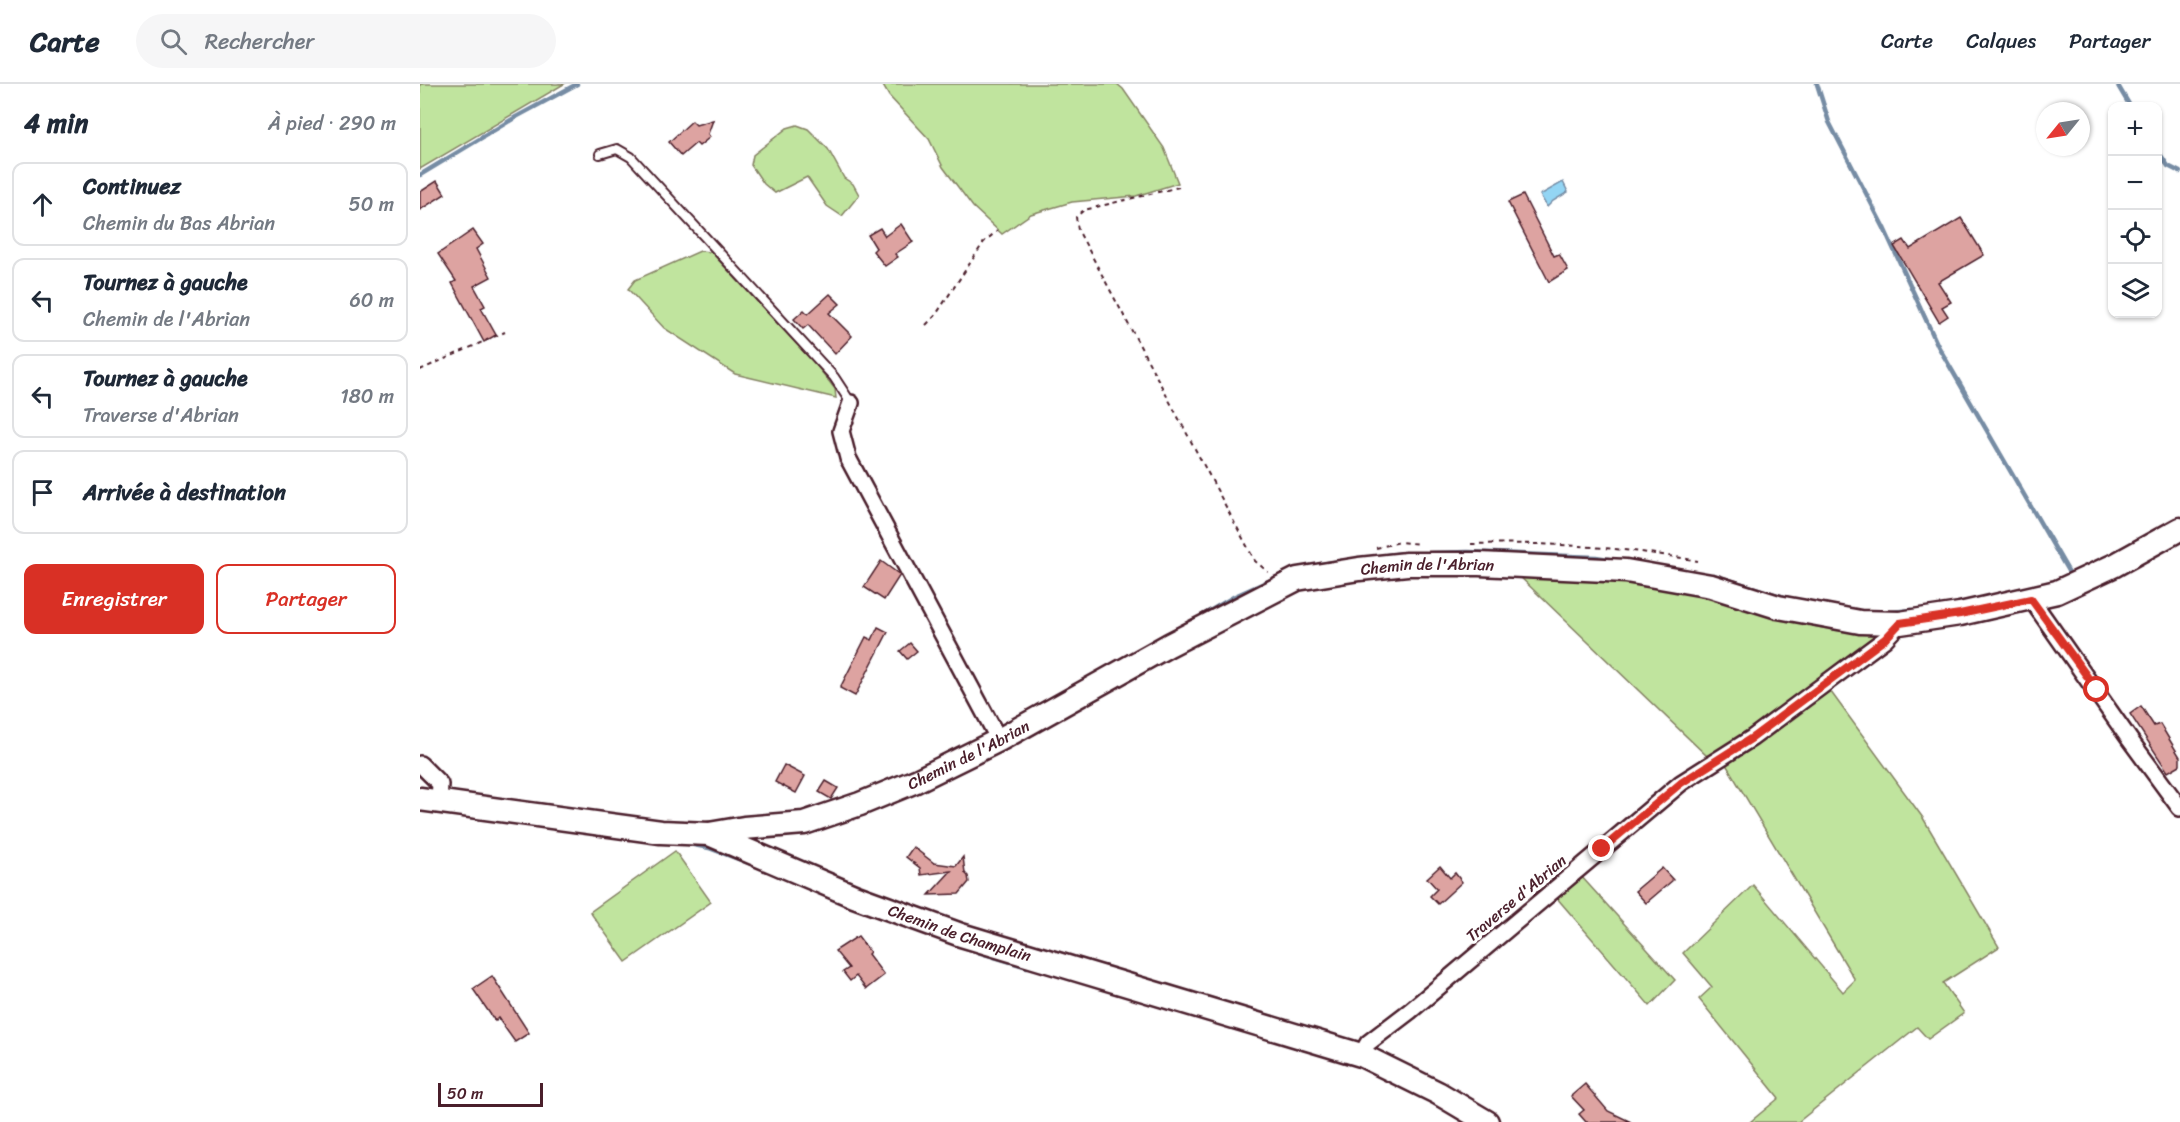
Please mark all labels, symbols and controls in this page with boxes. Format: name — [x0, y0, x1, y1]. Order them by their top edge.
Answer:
search box — [136, 14, 556, 68]
text: Carte — [30, 17, 100, 66]
text: Rechercher — [205, 22, 314, 61]
text: Carte — [1881, 22, 1933, 60]
text: Calques — [1966, 22, 2036, 60]
text: Partager — [2069, 22, 2150, 60]
icon: search — [157, 25, 190, 58]
text: 4 min — [24, 100, 88, 146]
north arrow — [2036, 102, 2090, 156]
map controls — [2108, 102, 2162, 318]
button: + — [2108, 102, 2162, 156]
text: À pied · 290 m — [268, 106, 396, 141]
button: − — [2108, 156, 2162, 210]
text: Continuez — [83, 167, 181, 206]
text: 50 m — [349, 187, 394, 222]
icon: ahead — [26, 188, 59, 221]
text: Chemin du Bas Abrian — [83, 206, 275, 241]
button: locate — [2108, 210, 2162, 264]
text: Tournez à gauche — [83, 263, 248, 302]
button: layers — [2108, 264, 2162, 318]
text: 60 m — [349, 283, 394, 318]
icon: left — [26, 284, 59, 317]
text: Chemin de l'Abrian — [83, 302, 250, 337]
text: Tournez à gauche — [83, 359, 248, 398]
text: 180 m — [340, 379, 394, 414]
icon: left — [26, 380, 59, 413]
text: Traverse d'Abrian — [83, 398, 239, 433]
text: Arrivée à destination — [83, 473, 286, 512]
icon: arrive — [26, 476, 59, 509]
street label: Chemin de l'Abrian — [1359, 549, 1495, 583]
button: Enregistrer — [24, 564, 204, 634]
button: Partager — [216, 564, 396, 634]
route start — [2083, 676, 2109, 702]
street label: Chemin de l'Abrian — [903, 711, 1035, 798]
route end — [1588, 835, 1614, 861]
street label: Traverse d'Abrian — [1459, 847, 1573, 949]
street label: Chemin de Champlain — [884, 895, 1035, 970]
text: 50 m — [447, 1079, 483, 1108]
scale bar — [438, 1080, 543, 1108]

